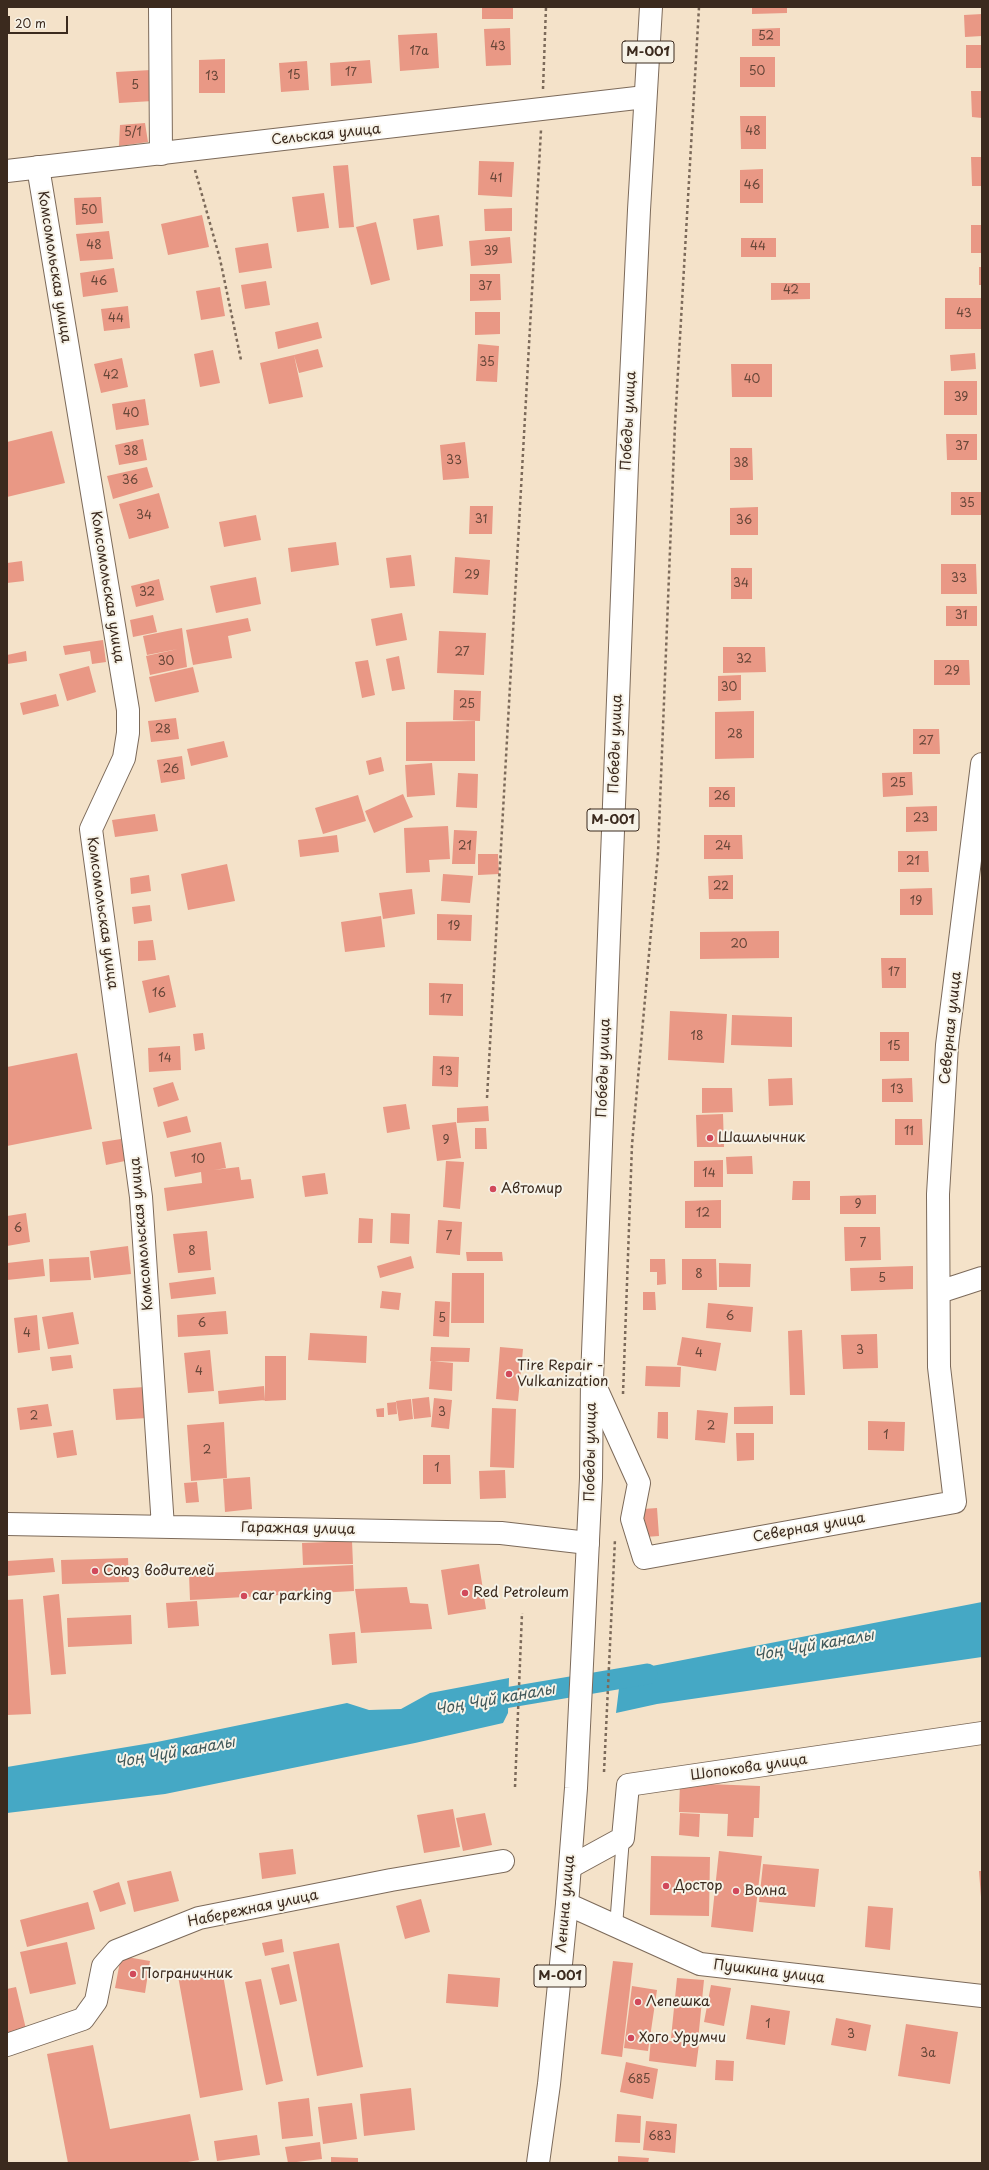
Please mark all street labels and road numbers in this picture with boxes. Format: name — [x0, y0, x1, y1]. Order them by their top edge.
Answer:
road number: М-001 — [622, 41, 674, 63]
street label: Сельская улица — [270, 121, 382, 149]
street label: Комсомольская улица — [34, 190, 74, 344]
street label: Победы улица — [618, 371, 640, 471]
street label: Комсомольская улица — [87, 510, 127, 664]
street label: Победы улица — [606, 694, 626, 794]
road number: М-001 — [587, 809, 639, 831]
street label: Комсомольская улица — [83, 836, 121, 990]
street label: Северная улица — [937, 971, 965, 1085]
street label: Победы улица — [594, 1018, 614, 1118]
street label: Комсомольская улица — [127, 1157, 157, 1311]
street label: Победы улица — [582, 1402, 600, 1502]
street label: Северная улица — [752, 1510, 866, 1546]
street label: Гаражная улица — [241, 1520, 355, 1538]
street label: Шопокова улица — [690, 1751, 808, 1785]
street label: Ленина улица — [553, 1854, 579, 1954]
street label: Набережная улица — [186, 1887, 320, 1931]
street label: Пушкина улица — [712, 1957, 826, 1987]
road number: М-001 — [534, 1965, 586, 1987]

